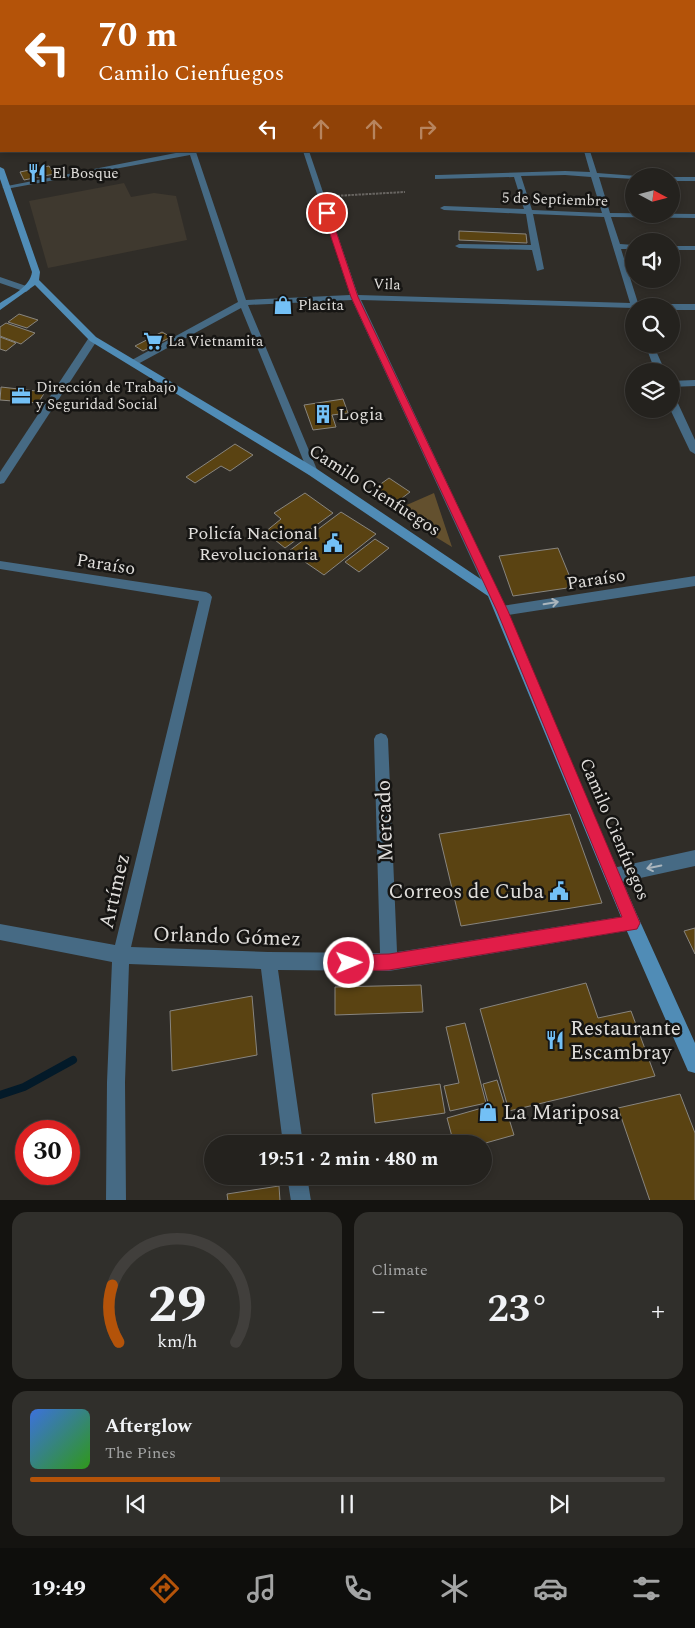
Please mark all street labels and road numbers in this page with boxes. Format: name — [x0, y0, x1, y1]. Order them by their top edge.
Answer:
street label: 5 de Septiembre — [501, 186, 609, 213]
street label: Vila — [373, 273, 402, 296]
street label: Camilo Cienfuegos — [303, 438, 446, 543]
street label: Paraíso — [75, 547, 137, 582]
street label: Paraíso — [565, 562, 627, 597]
street label: Camilo Cienfuegos — [572, 754, 657, 905]
street label: Mercado — [368, 779, 402, 863]
street label: Artímez — [91, 850, 139, 932]
street label: Orlando Gómez — [152, 918, 302, 956]

